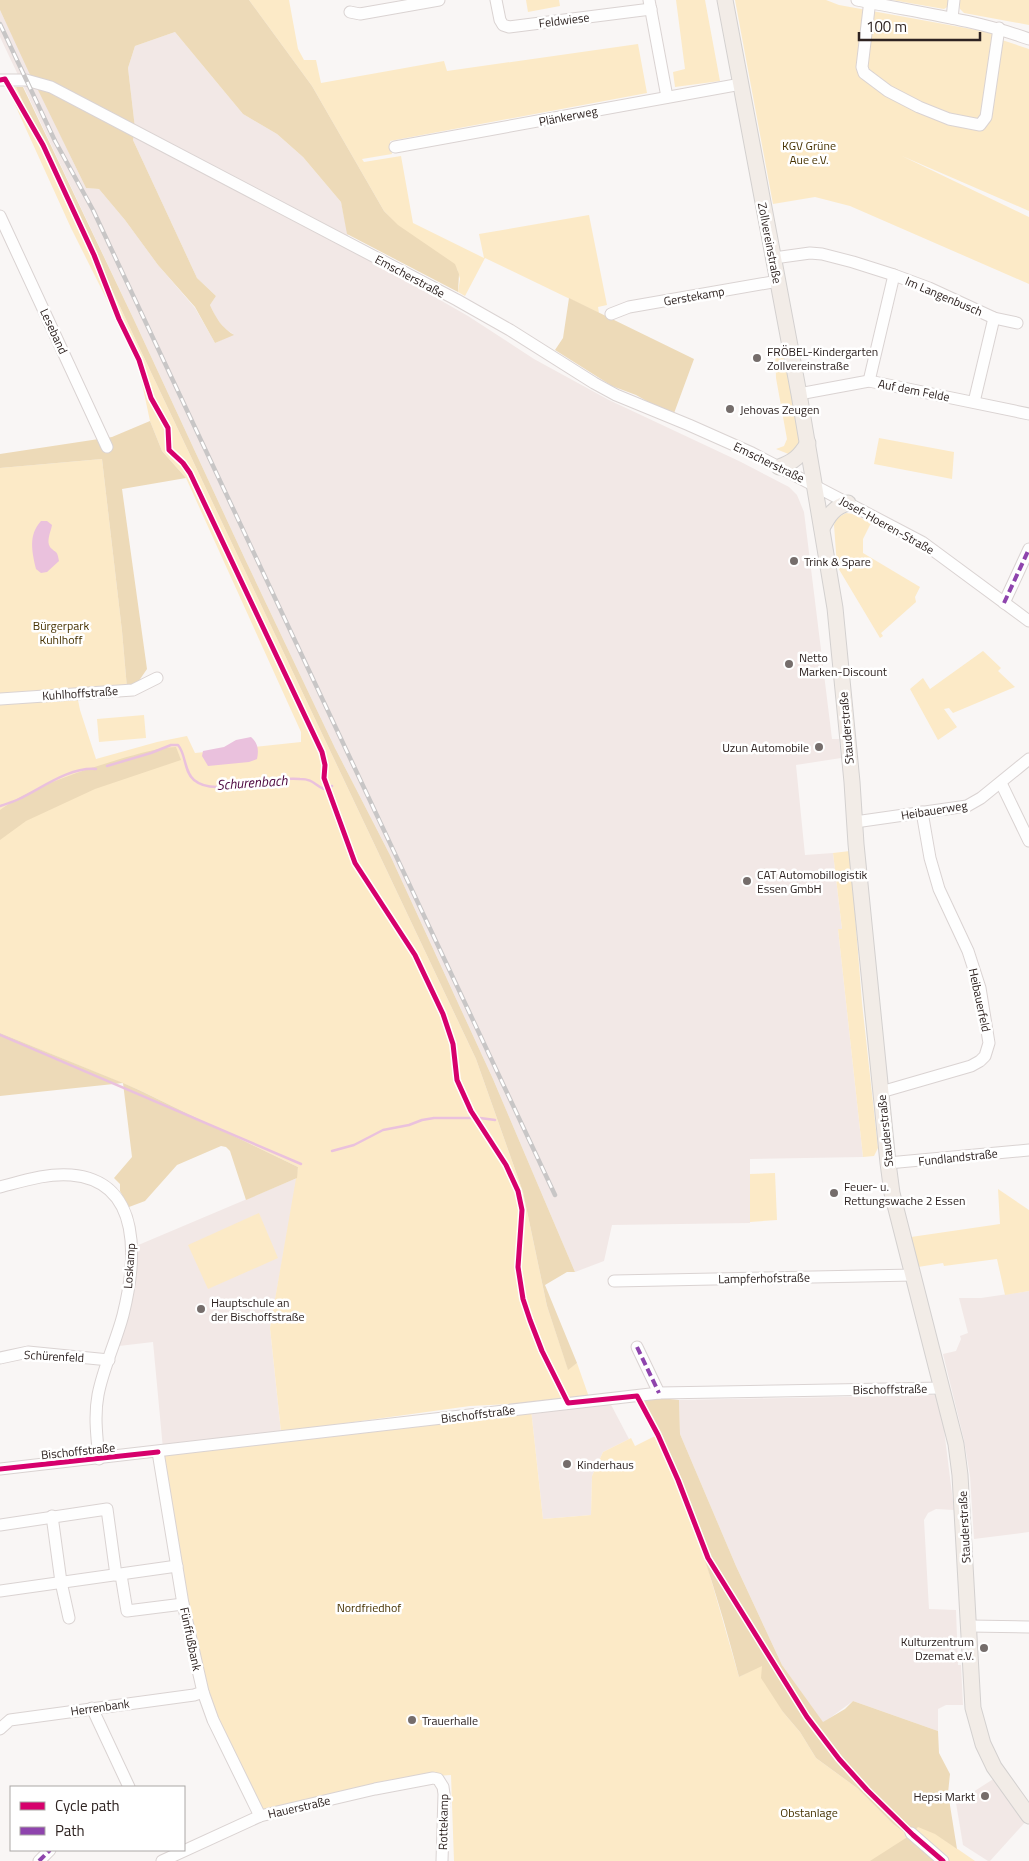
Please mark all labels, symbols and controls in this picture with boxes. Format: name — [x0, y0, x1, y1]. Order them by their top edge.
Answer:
street label: Feldwiese — [538, 7, 590, 33]
scale bar — [859, 10, 980, 42]
text: 100 m — [866, 15, 907, 38]
street label: Plänkerweg — [537, 101, 599, 131]
park label: KGV Grüne Aue e.V. — [782, 136, 836, 169]
street label: Zollvereinstraße — [753, 201, 787, 285]
street label: Emscherstraße — [372, 250, 448, 302]
street label: Im Langenbusch — [902, 271, 986, 321]
street label: Gerstekamp — [662, 281, 726, 311]
street label: Leseband — [35, 305, 73, 357]
place label: FRÖBEL-Kindergarten Zollvereinstraße — [767, 342, 878, 375]
marker: FRÖBEL-Kindergarten Zollvereinstraße — [751, 352, 763, 364]
street label: Auf dem Felde — [877, 374, 951, 406]
place label: Jehovas Zeugen — [740, 400, 819, 419]
marker: Jehovas Zeugen — [724, 403, 736, 415]
street label: Emscherstraße — [730, 437, 808, 487]
street label: Josef-Hoeren-Straße — [836, 491, 938, 559]
place label: Trink & Spare — [804, 552, 871, 571]
marker: Trink & Spare — [788, 555, 800, 567]
park label: Bürgerpark Kuhlhoff — [33, 616, 89, 649]
place label: Netto Marken-Discount — [799, 648, 888, 681]
marker: Netto Marken-Discount — [783, 658, 795, 670]
street label: Kuhlhoffstraße — [41, 681, 119, 705]
street label: Stauderstraße — [833, 691, 859, 765]
place label: Uzun Automobile — [722, 738, 809, 757]
marker: Uzun Automobile — [813, 741, 825, 753]
water label: Schurenbach — [216, 769, 289, 795]
street label: Heibauerweg — [899, 795, 969, 825]
place label: CAT Automobillogistik Essen GmbH — [757, 865, 868, 898]
marker: CAT Automobillogistik Essen GmbH — [741, 875, 753, 887]
street label: Heibauerfeld — [964, 966, 996, 1034]
street label: Stauderstraße — [872, 1094, 898, 1168]
street label: Fundlandstraße — [917, 1143, 999, 1171]
place label: Feuer- u. Rettungswache 2 Essen — [844, 1177, 965, 1210]
marker: Feuer- u. Rettungswache 2 Essen — [828, 1187, 840, 1199]
street label: Loskamp — [118, 1243, 140, 1289]
street label: Lampferhofstraße — [718, 1268, 810, 1288]
place label: Hauptschule an der Bischoffstraße — [211, 1293, 305, 1326]
marker: Hauptschule an der Bischoffstraße — [195, 1303, 207, 1315]
street label: Schürenfeld — [23, 1345, 85, 1367]
street label: Bischoffstraße — [853, 1379, 927, 1399]
street label: Bischoffstraße — [440, 1400, 516, 1428]
street label: Bischoffstraße — [40, 1438, 116, 1464]
place label: Kinderhaus — [577, 1455, 634, 1474]
marker: Kinderhaus — [561, 1458, 573, 1470]
street label: Stauderstraße — [953, 1490, 975, 1564]
park label: Nordfriedhof — [337, 1598, 401, 1617]
street label: Fünffußbank — [175, 1605, 207, 1673]
place label: Kulturzentrum Dzemat e.V. — [901, 1632, 974, 1665]
marker: Kulturzentrum Dzemat e.V. — [978, 1642, 990, 1654]
street label: Herrenbank — [69, 1693, 131, 1721]
place label: Trauerhalle — [422, 1711, 478, 1730]
marker: Trauerhalle — [406, 1714, 418, 1726]
legend — [10, 1786, 185, 1851]
place label: Hepsi Markt — [914, 1787, 976, 1806]
marker: Hepsi Markt — [979, 1790, 991, 1802]
street label: Hauerstraße — [266, 1791, 332, 1823]
text: Cycle path — [55, 1794, 120, 1817]
street label: Rottekamp — [433, 1794, 453, 1850]
park label: Obstanlage — [780, 1803, 838, 1822]
text: Path — [55, 1819, 85, 1842]

